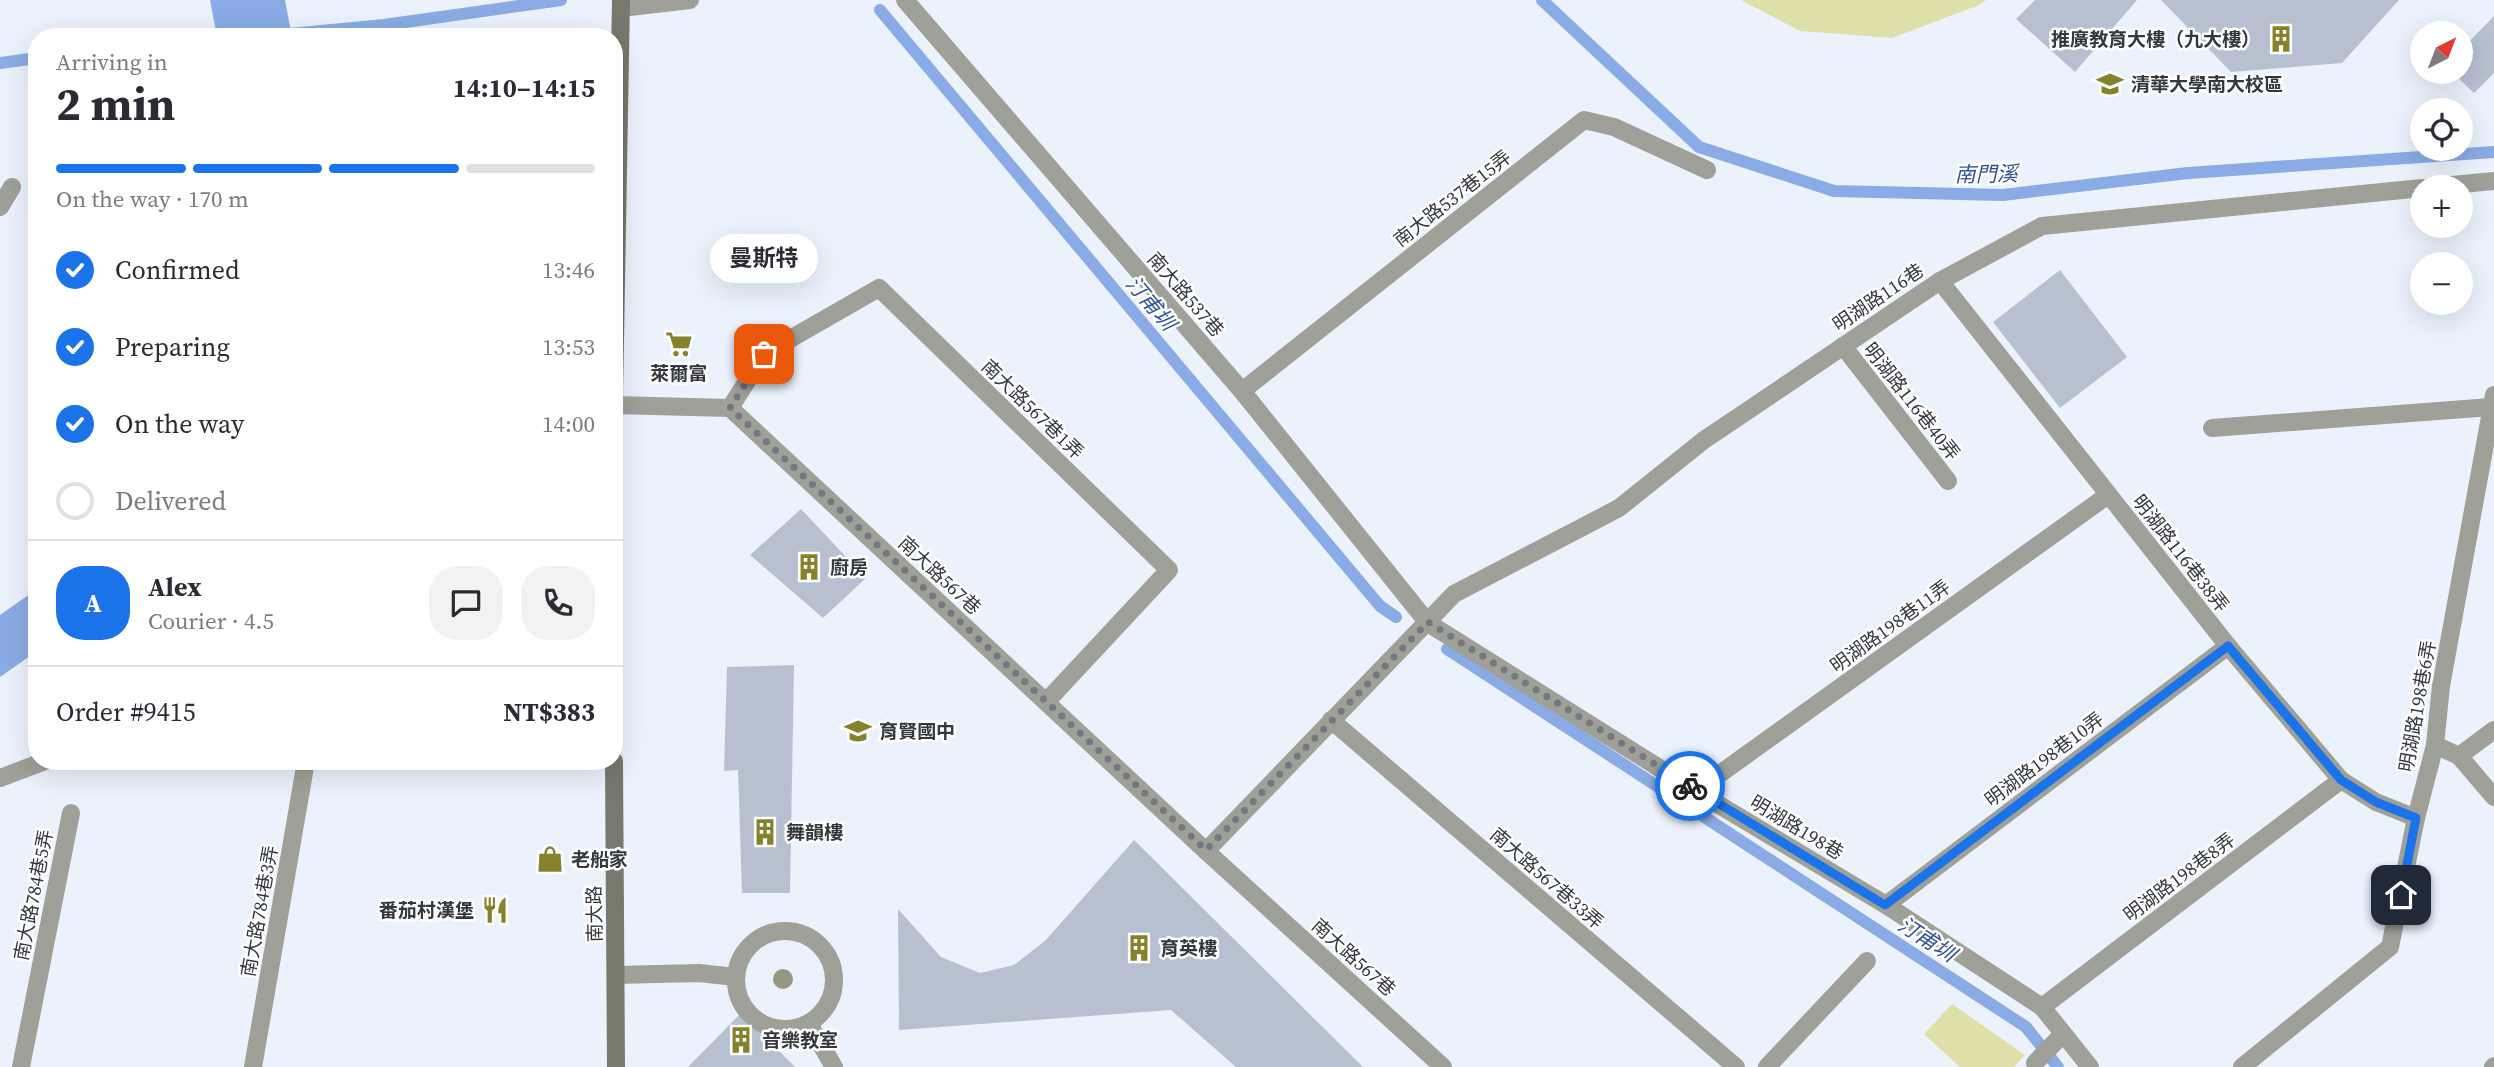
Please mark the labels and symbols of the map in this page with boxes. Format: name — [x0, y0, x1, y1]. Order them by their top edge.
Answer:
north arrow — [2410, 21, 2473, 84]
building icon: 推廣教育大樓（九大樓） — [2266, 24, 2296, 54]
place label: 推廣教育大樓（九大樓） — [2051, 26, 2260, 52]
school or university icon: 清華大學南大校區 — [2095, 69, 2125, 99]
place label: 清華大學南大校區 — [2131, 71, 2283, 97]
street label: 南大路537巷15弄 — [1388, 144, 1516, 252]
water label: 南門溪 — [1954, 159, 2021, 189]
callout: 曼斯特 — [710, 235, 818, 284]
street label: 南大路537巷 — [1142, 246, 1230, 342]
street label: 明湖路116巷 — [1827, 257, 1929, 337]
water label: 汀甫圳 — [1120, 270, 1184, 339]
pin — [734, 324, 794, 384]
supermarket icon: 萊爾富 — [664, 329, 694, 359]
street label: 明湖路116巷40弄 — [1858, 337, 1966, 465]
street label: 南大路567巷1弄 — [976, 353, 1090, 465]
place label: 萊爾富 — [650, 360, 708, 386]
street label: 明湖路116巷38弄 — [2127, 489, 2235, 617]
street label: 南大路567巷 — [893, 530, 987, 620]
building icon: 廚房 — [794, 552, 824, 582]
place label: 廚房 — [830, 554, 868, 580]
street label: 明湖路198巷11弄 — [1825, 574, 1955, 678]
street label: 明湖路198巷6弄 — [2393, 638, 2441, 774]
street label: 明湖路198巷10弄 — [1979, 706, 2109, 812]
school or university icon: 育賢國中 — [843, 716, 873, 746]
place label: 育賢國中 — [879, 718, 955, 744]
courier — [1655, 751, 1725, 821]
street label: 明湖路198巷 — [1746, 789, 1848, 865]
building icon: 舞韻樓 — [750, 817, 780, 847]
place label: 舞韻樓 — [786, 819, 843, 845]
street label: 南大路567巷33弄 — [1485, 821, 1609, 935]
street label: 南大路784巷5弄 — [8, 827, 58, 963]
street label: 明湖路198巷8弄 — [2118, 827, 2240, 927]
street label: 南大路784巷3弄 — [235, 843, 283, 979]
shop icon: 老船家 — [535, 844, 565, 874]
place label: 老船家 — [571, 846, 628, 872]
pin — [2371, 865, 2431, 925]
street label: 南大路 — [581, 885, 607, 943]
restaurant icon: 番茄村漢堡 — [480, 895, 510, 925]
place label: 番茄村漢堡 — [379, 897, 474, 923]
water label: 汀甫圳 — [1893, 910, 1964, 970]
street label: 南大路567巷 — [1306, 912, 1402, 1002]
building icon: 育英樓 — [1124, 933, 1154, 963]
place label: 育英樓 — [1160, 935, 1217, 961]
building icon: 音樂教室 — [726, 1025, 756, 1055]
place label: 音樂教室 — [762, 1027, 838, 1053]

